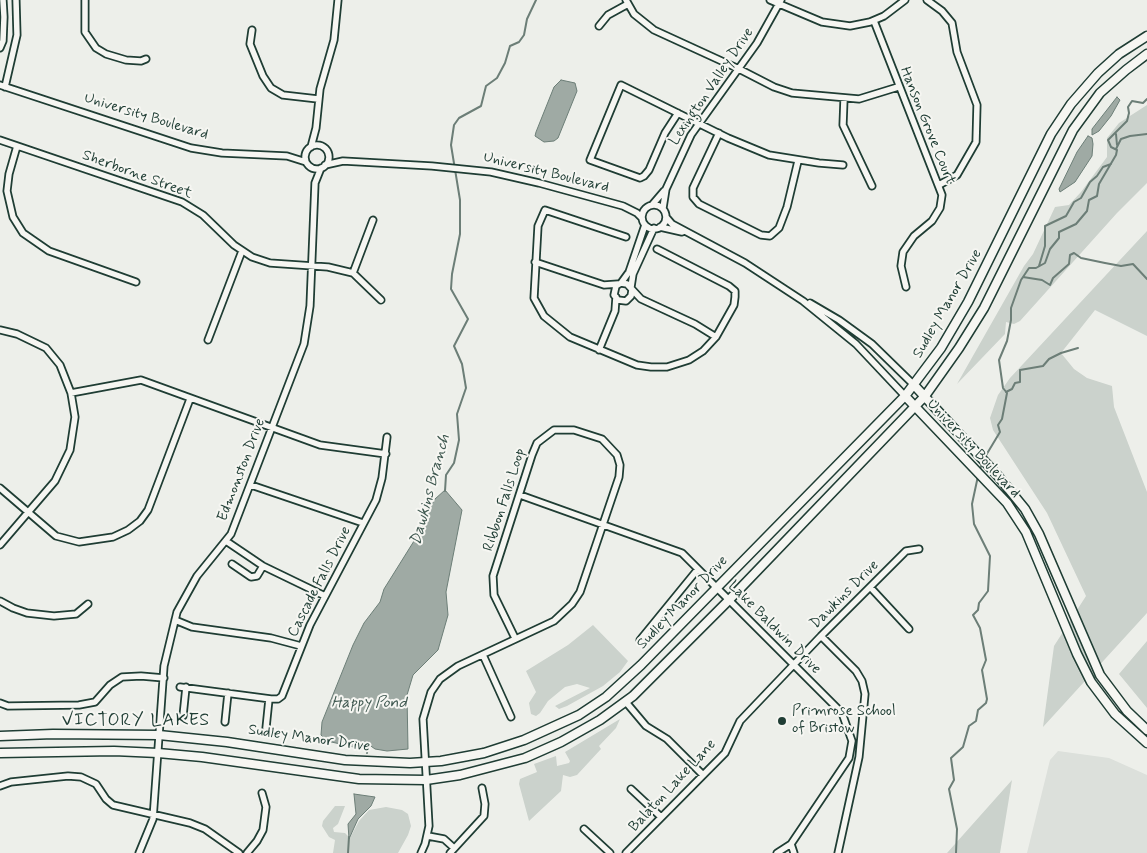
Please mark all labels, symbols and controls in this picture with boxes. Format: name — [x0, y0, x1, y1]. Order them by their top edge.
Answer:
street label: Lexington Valley Drive — [666, 25, 758, 149]
street label: Hanson Grove Court — [895, 64, 959, 188]
street label: University Boulevard — [82, 90, 210, 144]
street label: Sherborne Street — [80, 147, 194, 203]
street label: University Boulevard — [481, 149, 611, 197]
street label: Sudley Manor Drive — [909, 246, 987, 362]
street label: University Boulevard — [923, 396, 1023, 502]
street label: Edmonston Drive — [214, 416, 270, 524]
water label: Dawkins Branch — [407, 432, 455, 548]
street label: Ribbon Falls Loop — [480, 446, 530, 554]
street label: Cascade Falls Drive — [284, 524, 356, 640]
street label: Sudley Manor Drive — [634, 553, 732, 653]
street label: Dawkins Drive — [807, 557, 883, 633]
street label: Lake Baldwin Drive — [724, 578, 824, 678]
water label: Happy Pond — [331, 694, 407, 714]
place label: Primrose School of Bristow — [792, 703, 896, 738]
district label: VICTORY LAKES — [60, 710, 212, 732]
marker: Primrose School of Bristow — [776, 715, 788, 727]
street label: Sudley Manor Drive — [247, 722, 371, 756]
street label: Balaton Lake Lane — [626, 736, 720, 836]

